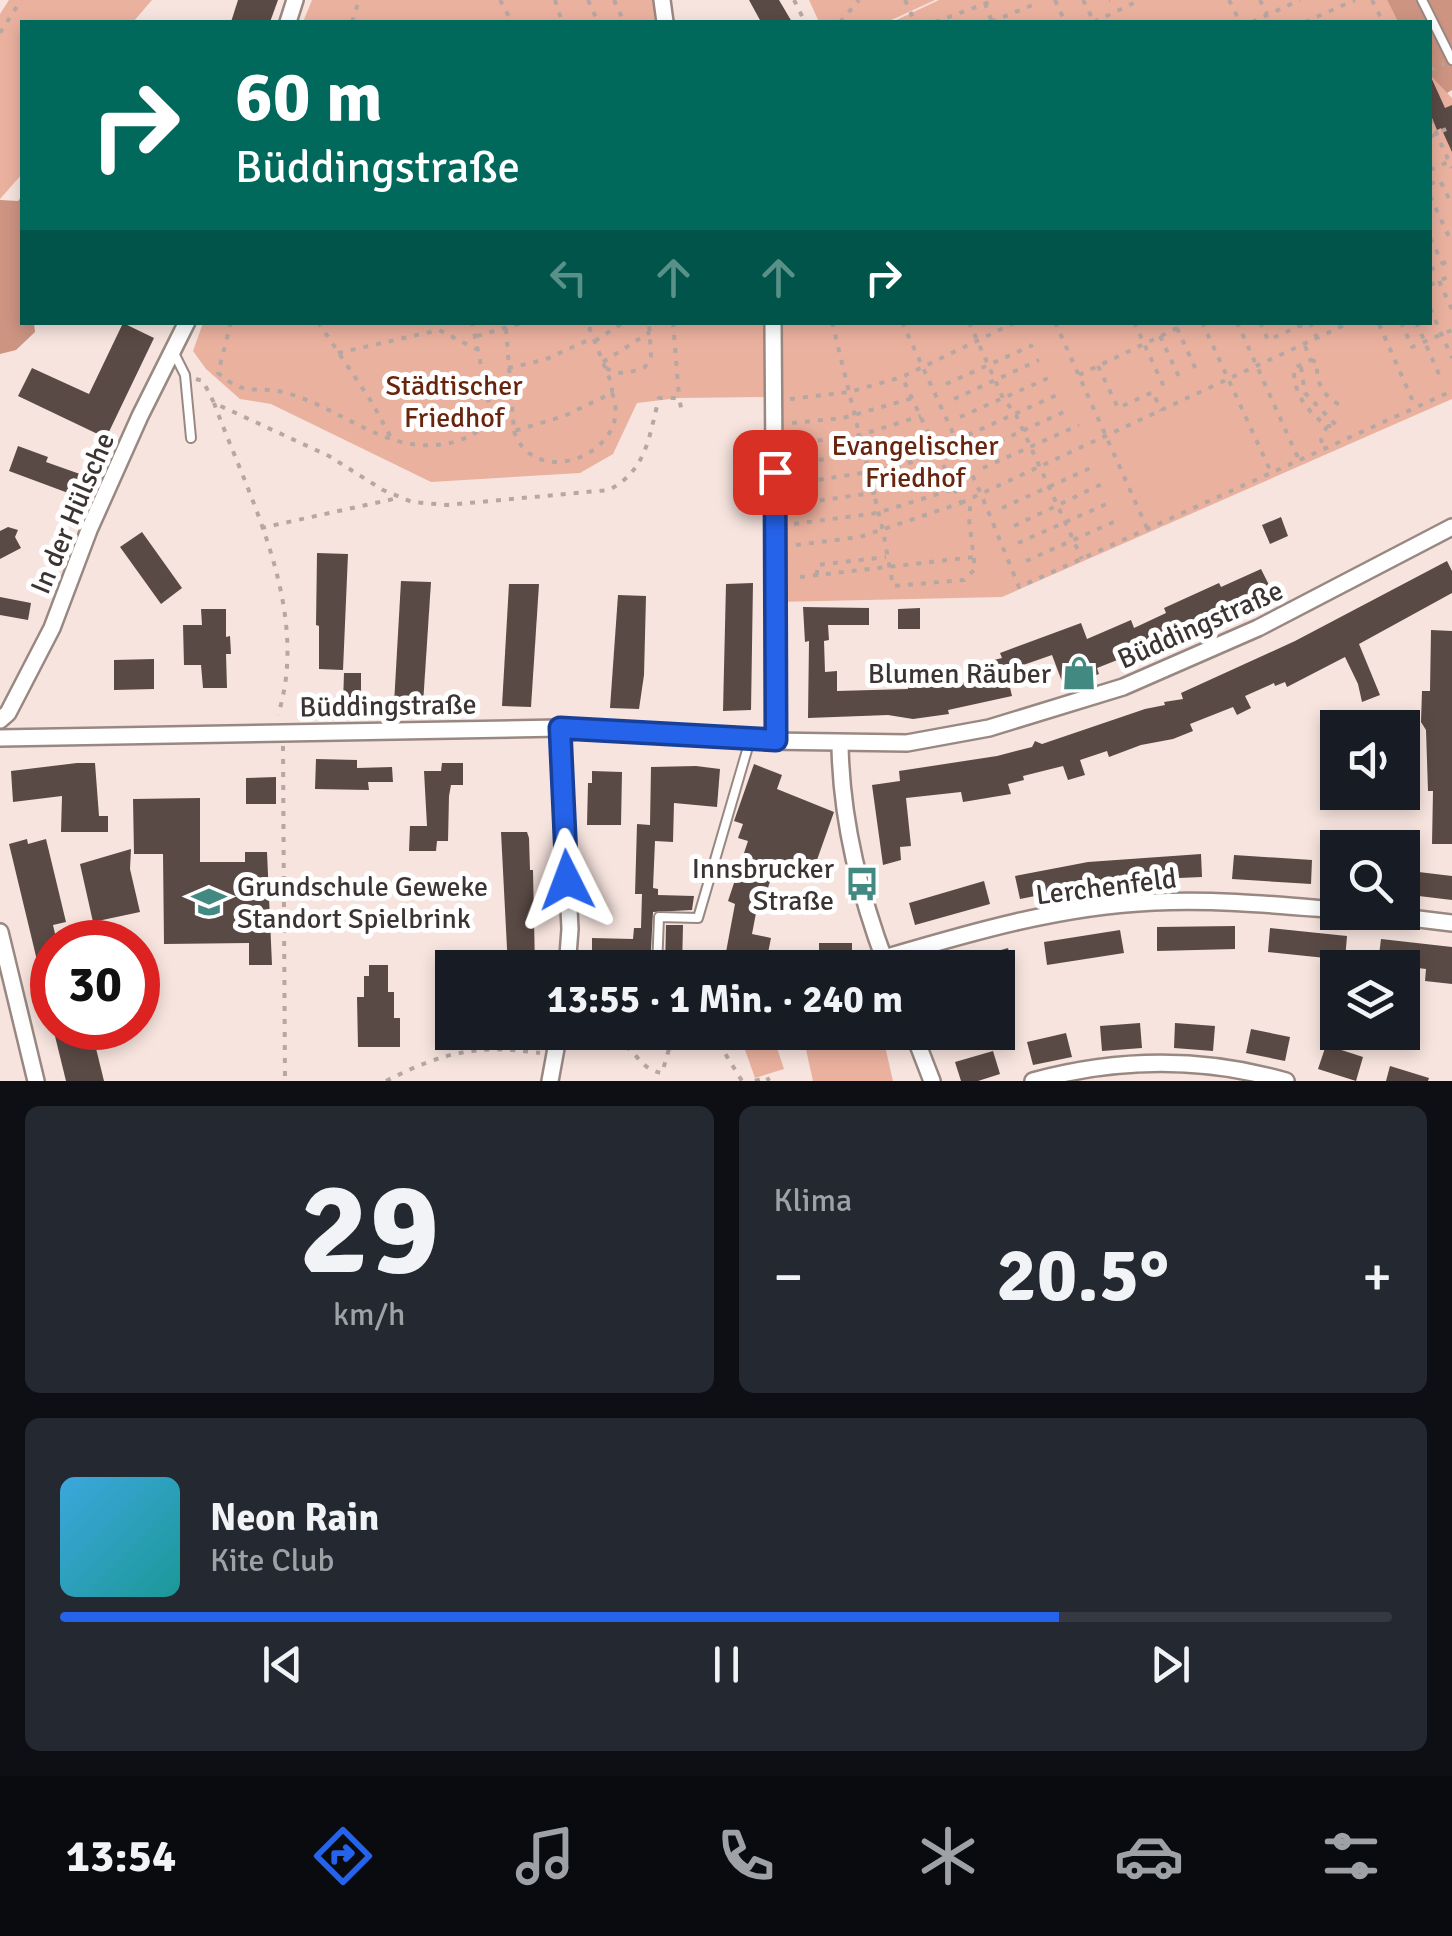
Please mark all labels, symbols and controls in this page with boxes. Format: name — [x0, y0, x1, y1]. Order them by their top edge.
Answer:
text: 60 m — [235, 54, 383, 140]
icon: right — [70, 60, 200, 190]
text: Büddingstraße — [235, 140, 520, 195]
icon: left — [541, 250, 596, 305]
icon: ahead — [646, 250, 701, 305]
icon: ahead — [751, 250, 806, 305]
icon: right — [856, 250, 911, 305]
park label: Städtischer Friedhof — [386, 369, 523, 435]
street label: In der Hülsche — [24, 428, 122, 599]
park label: Evangelischer Friedhof — [831, 429, 999, 495]
pin — [733, 430, 818, 515]
icon: arrive — [748, 445, 803, 500]
street label: Büddingstraße — [1112, 573, 1288, 677]
shop icon: Blumen Räuber — [1060, 654, 1098, 692]
place label: Blumen Räuber — [868, 657, 1052, 691]
street label: Büddingstraße — [299, 687, 477, 725]
map controls — [1320, 710, 1420, 1050]
button: sound — [1320, 710, 1420, 810]
position arrow — [515, 828, 619, 932]
button: search — [1320, 830, 1420, 930]
place label: Innsbrucker Straße — [692, 852, 835, 918]
street label: Lerchenfeld — [1034, 862, 1178, 912]
bus stop icon: Innsbrucker Straße — [843, 865, 881, 903]
place label: Grundschule Geweke Standort Spielbrink — [237, 870, 488, 936]
school or university icon: Grundschule Geweke Standort Spielbrink — [190, 883, 228, 921]
speed limit sign: 30 — [30, 920, 160, 1050]
button: layers — [1320, 950, 1420, 1050]
text: 13:55 · 1 Min. · 240 m — [547, 976, 903, 1023]
text: 29 — [299, 1150, 439, 1310]
text: Klima — [774, 1181, 852, 1220]
text: 20.5° — [996, 1229, 1169, 1322]
text: − — [774, 1243, 803, 1311]
text: + — [1362, 1243, 1392, 1311]
text: km/h — [333, 1295, 405, 1334]
text: Neon Rain — [210, 1494, 379, 1541]
text: Kite Club — [210, 1541, 334, 1580]
icon: previous — [255, 1637, 310, 1692]
icon: pause — [699, 1637, 754, 1692]
icon: next — [1143, 1637, 1198, 1692]
icon: directions — [308, 1821, 378, 1891]
icon: music — [510, 1821, 580, 1891]
icon: phone — [711, 1821, 781, 1891]
icon: climate — [913, 1821, 983, 1891]
icon: car — [1114, 1821, 1184, 1891]
icon: filters — [1316, 1821, 1386, 1891]
text: 13:54 — [66, 1829, 176, 1884]

